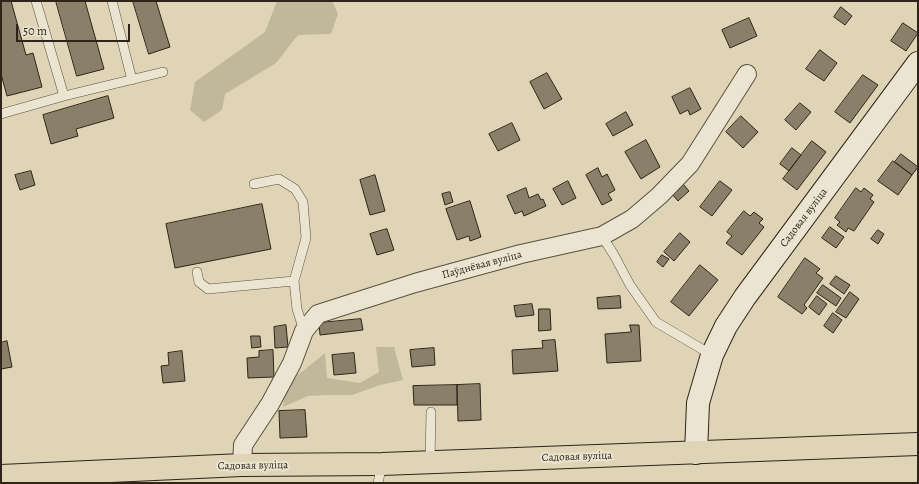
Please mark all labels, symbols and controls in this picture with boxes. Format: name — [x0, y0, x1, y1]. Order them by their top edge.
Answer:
scale bar — [18, 16, 132, 42]
text: 50 m — [23, 23, 47, 39]
street label: Садовая вуліца — [777, 186, 831, 250]
street label: Паўднёвая вуліца — [441, 248, 523, 282]
street label: Садовая вуліца — [541, 449, 613, 465]
street label: Садовая вуліца — [218, 459, 288, 473]

